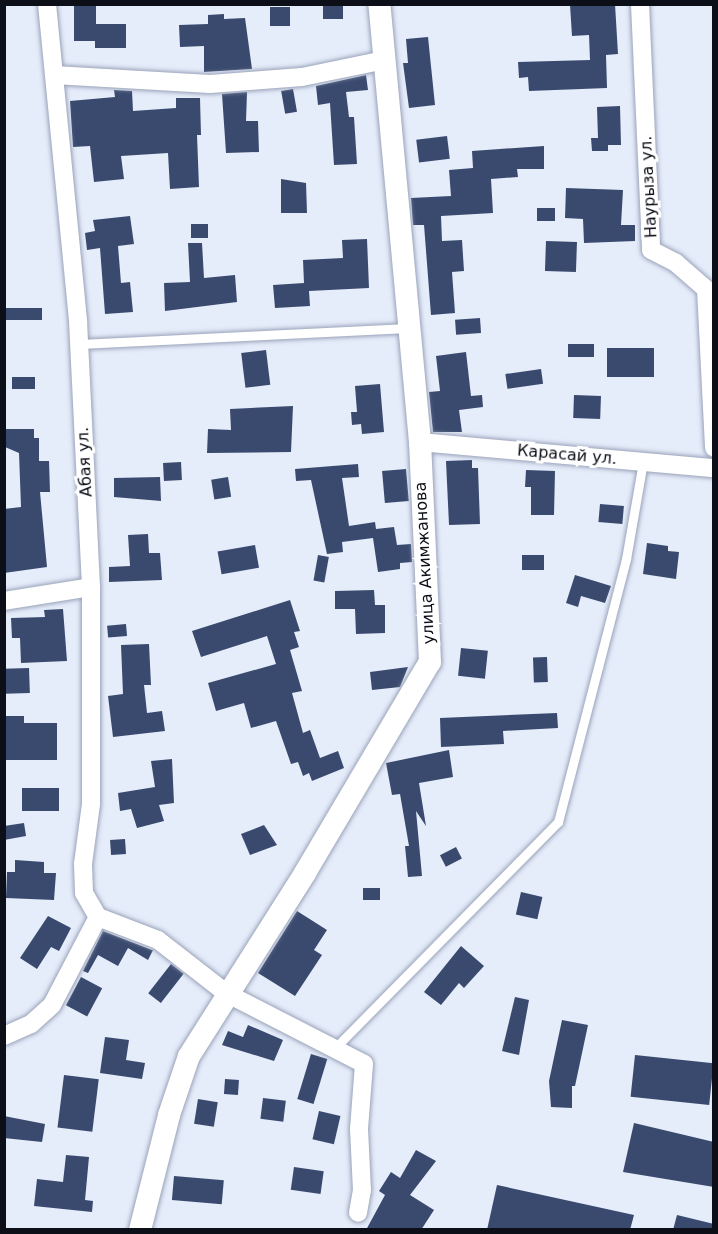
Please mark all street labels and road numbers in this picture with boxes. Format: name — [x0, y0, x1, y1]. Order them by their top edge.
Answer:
street label: Наурыза ул. — [637, 135, 661, 239]
street label: Абая ул. — [74, 426, 96, 498]
street label: Карасай ул. — [516, 441, 618, 469]
street label: улица Акимжанова — [411, 481, 439, 645]

